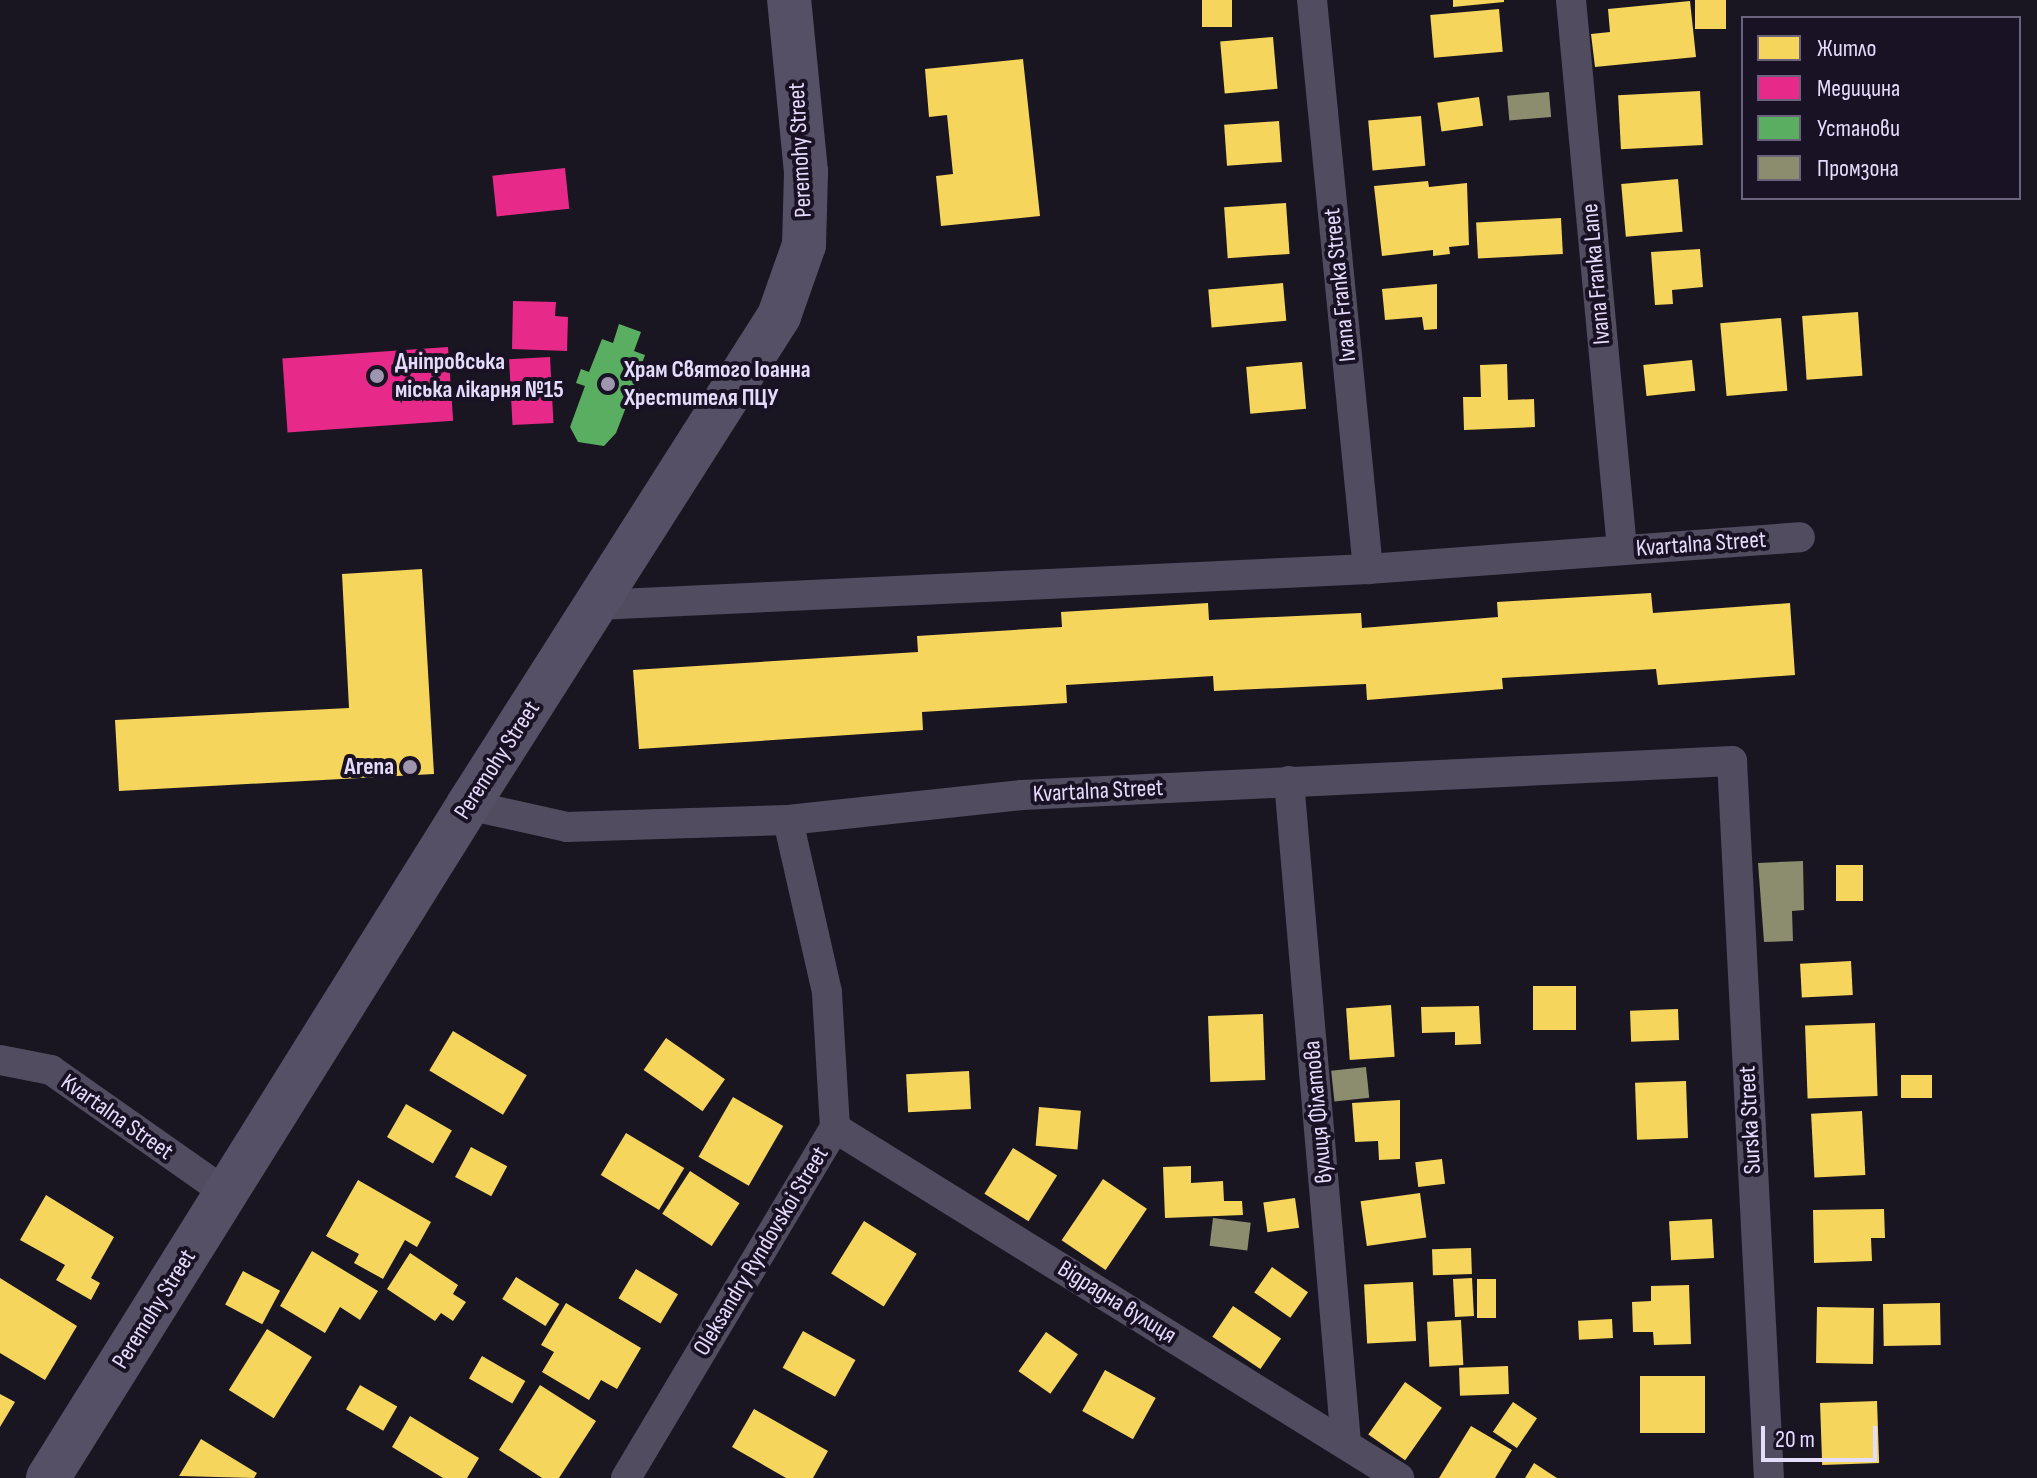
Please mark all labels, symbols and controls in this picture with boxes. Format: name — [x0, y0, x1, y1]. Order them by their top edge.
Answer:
legend — [1741, 16, 2021, 200]
text: Житло — [1817, 34, 1877, 63]
text: Медицина — [1817, 74, 1900, 103]
street label: Peremohy Street — [782, 82, 818, 218]
text: Установи — [1817, 114, 1900, 143]
text: Промзона — [1817, 154, 1899, 183]
street label: Ivana Franka Lane — [1575, 202, 1617, 346]
street label: Ivana Franka Street — [1318, 207, 1362, 363]
place label: Дніпровська міська лікарня №15 — [395, 348, 564, 404]
place label: Храм Святого Іоанна Хрестителя ПЦУ — [624, 356, 811, 412]
marker: Дніпровська міська лікарня №15 — [366, 365, 388, 387]
marker: Храм Святого Іоанна Хрестителя ПЦУ — [599, 375, 617, 393]
street label: Kvartalna Street — [1635, 525, 1767, 563]
street label: Peremohy Street — [448, 695, 546, 825]
place label: Arena — [344, 753, 394, 781]
marker: Arena — [401, 758, 419, 776]
street label: Kvartalna Street — [1032, 773, 1164, 809]
street label: вулиця Філатова — [1297, 1039, 1339, 1185]
street label: Surska Street — [1733, 1065, 1767, 1175]
street label: Kvartalna Street — [55, 1068, 179, 1166]
street label: Oleksandry Ryndovskoi Street — [687, 1141, 835, 1361]
street label: Peremohy Street — [106, 1244, 202, 1374]
street label: Відрадна вулиця — [1052, 1254, 1182, 1350]
scale bar — [1765, 1410, 1881, 1460]
text: 20 m — [1775, 1425, 1815, 1454]

